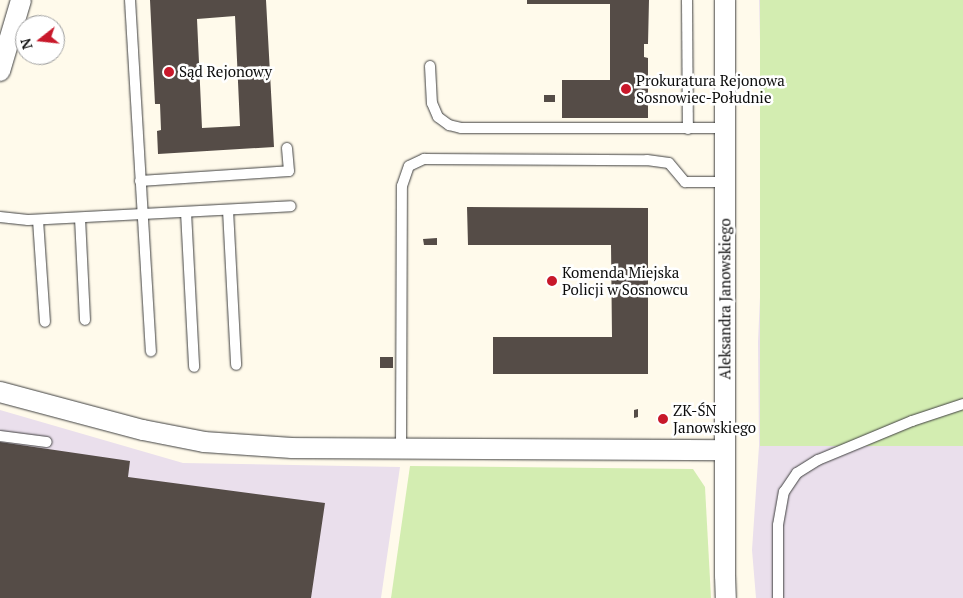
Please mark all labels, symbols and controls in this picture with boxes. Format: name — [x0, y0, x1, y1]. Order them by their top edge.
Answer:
north arrow — [15, 15, 65, 65]
text: N — [15, 36, 37, 52]
place label: Sąd Rejonowy — [179, 63, 272, 81]
marker: Sąd Rejonowy — [163, 66, 175, 78]
place label: Prokuratura Rejonowa Sosnowiec-Południe — [636, 71, 785, 106]
marker: Prokuratura Rejonowa Sosnowiec-Południe — [620, 83, 632, 95]
street label: Aleksandra Janowskiego — [716, 218, 734, 380]
place label: Komenda Miejska Policji w Sosnowcu — [562, 263, 688, 298]
marker: Komenda Miejska Policji w Sosnowcu — [546, 275, 558, 287]
place label: ZK-ŚN Janowskiego — [673, 401, 756, 436]
marker: ZK-ŚN Janowskiego — [657, 413, 669, 425]

